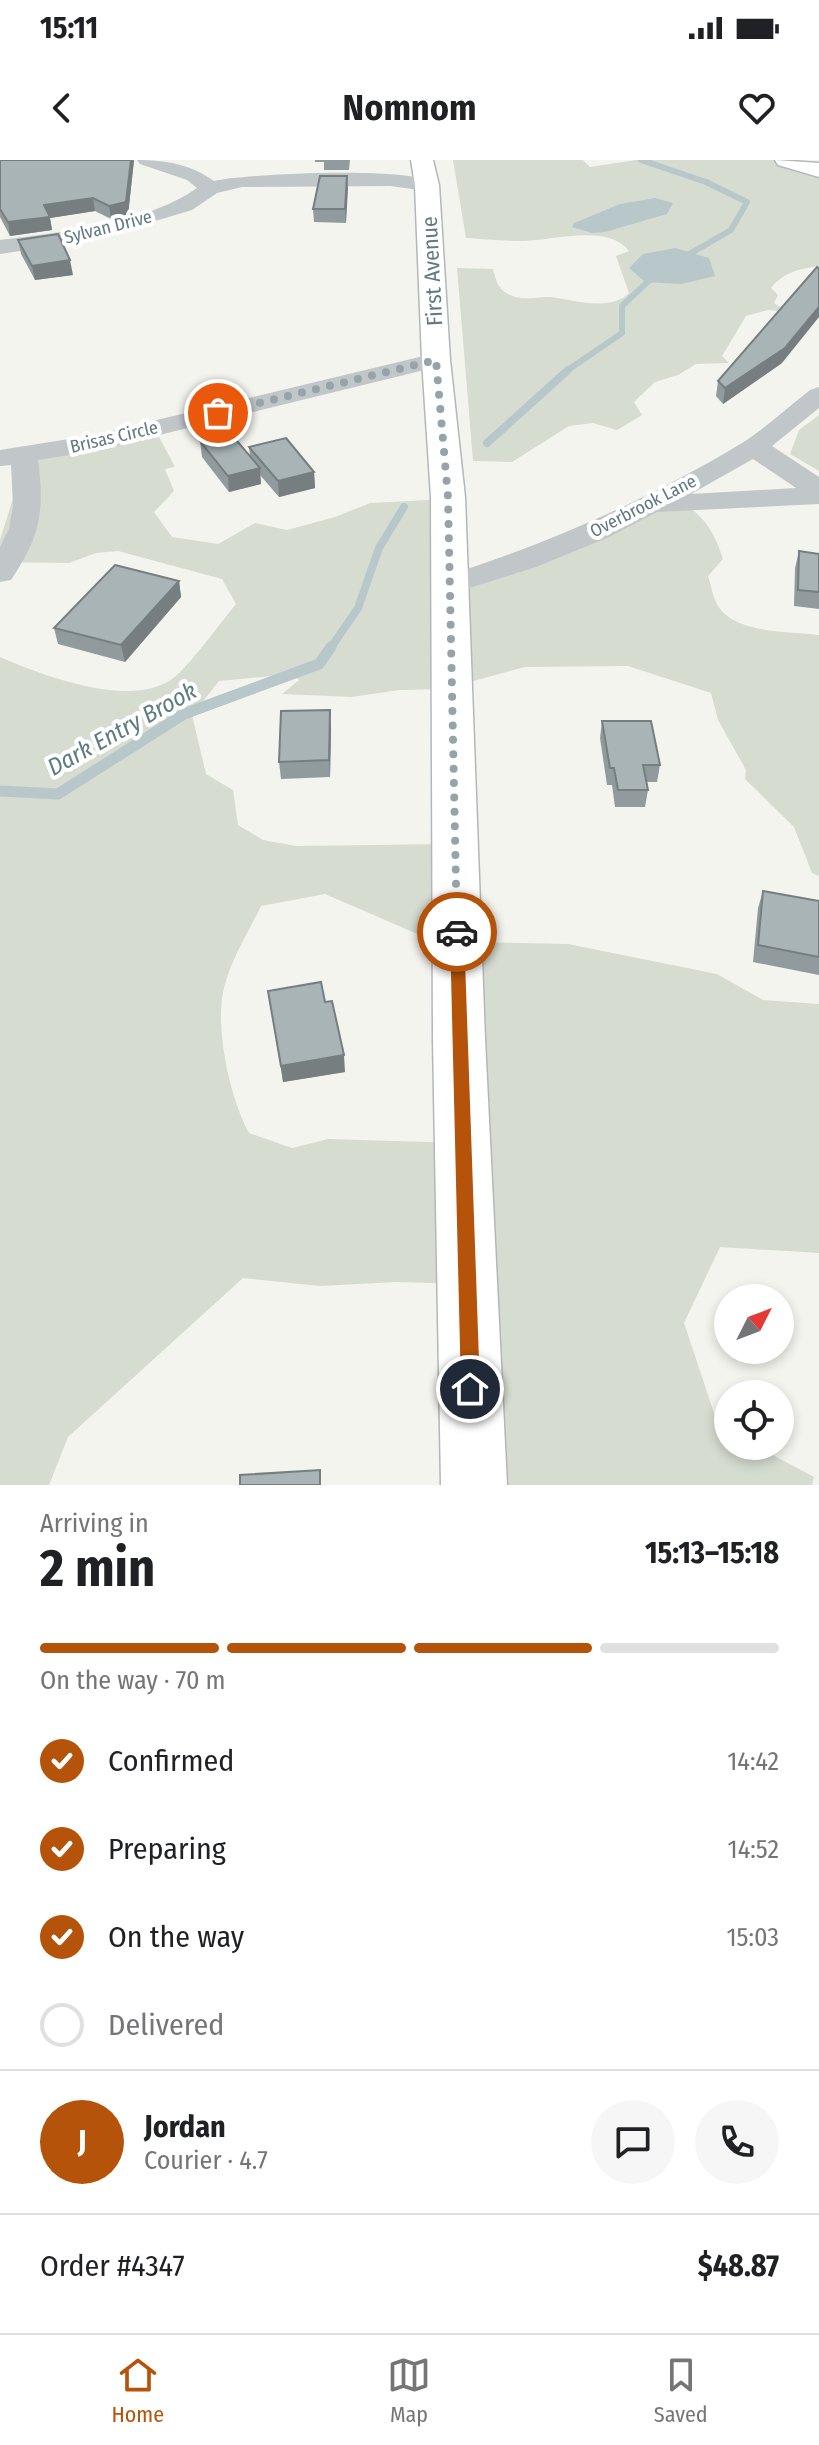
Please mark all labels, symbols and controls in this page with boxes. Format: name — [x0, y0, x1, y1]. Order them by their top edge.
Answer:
text: 15:11 — [40, 10, 98, 46]
icon: back — [40, 86, 84, 130]
text: Nomnom — [343, 86, 476, 130]
icon: heart — [735, 86, 779, 130]
street label: Sylvan Drive — [62, 205, 154, 249]
street label: First Avenue — [416, 216, 448, 326]
pin — [184, 379, 252, 447]
icon: bag — [196, 391, 240, 435]
street label: Brisas Circle — [68, 416, 160, 458]
street label: Overbrook Lane — [586, 470, 700, 542]
water label: Dark Entry Brook — [43, 676, 202, 781]
courier — [417, 892, 497, 972]
icon: car — [435, 910, 479, 954]
north arrow — [714, 1284, 794, 1364]
map controls — [714, 1284, 794, 1460]
pin — [436, 1355, 504, 1423]
icon: home — [448, 1367, 492, 1411]
button: locate — [714, 1380, 794, 1460]
text: Arriving in — [40, 1508, 149, 1539]
text: 15:13–15:18 — [645, 1535, 779, 1571]
text: 2 min — [40, 1537, 155, 1600]
text: On the way · 70 m — [40, 1665, 226, 1696]
icon: check — [40, 1739, 84, 1783]
text: Confirmed — [108, 1743, 234, 1779]
text: 14:42 — [727, 1746, 779, 1777]
icon: check — [40, 1827, 84, 1871]
text: Preparing — [108, 1831, 226, 1867]
text: 14:52 — [728, 1834, 779, 1865]
icon: check — [40, 1915, 84, 1959]
text: On the way — [108, 1919, 244, 1955]
text: 15:03 — [726, 1922, 779, 1953]
text: Delivered — [108, 2007, 224, 2043]
button: chat — [591, 2100, 675, 2184]
button: phone — [695, 2100, 779, 2184]
text: Jordan — [144, 2109, 226, 2145]
text: J — [78, 2124, 86, 2160]
text: Courier · 4.7 — [144, 2145, 268, 2176]
text: Order #4347 — [40, 2248, 185, 2284]
text: $48.87 — [698, 2248, 779, 2284]
tab: Home — [111, 2353, 164, 2428]
tab: Map — [387, 2353, 431, 2428]
tab: Saved — [654, 2353, 708, 2428]

